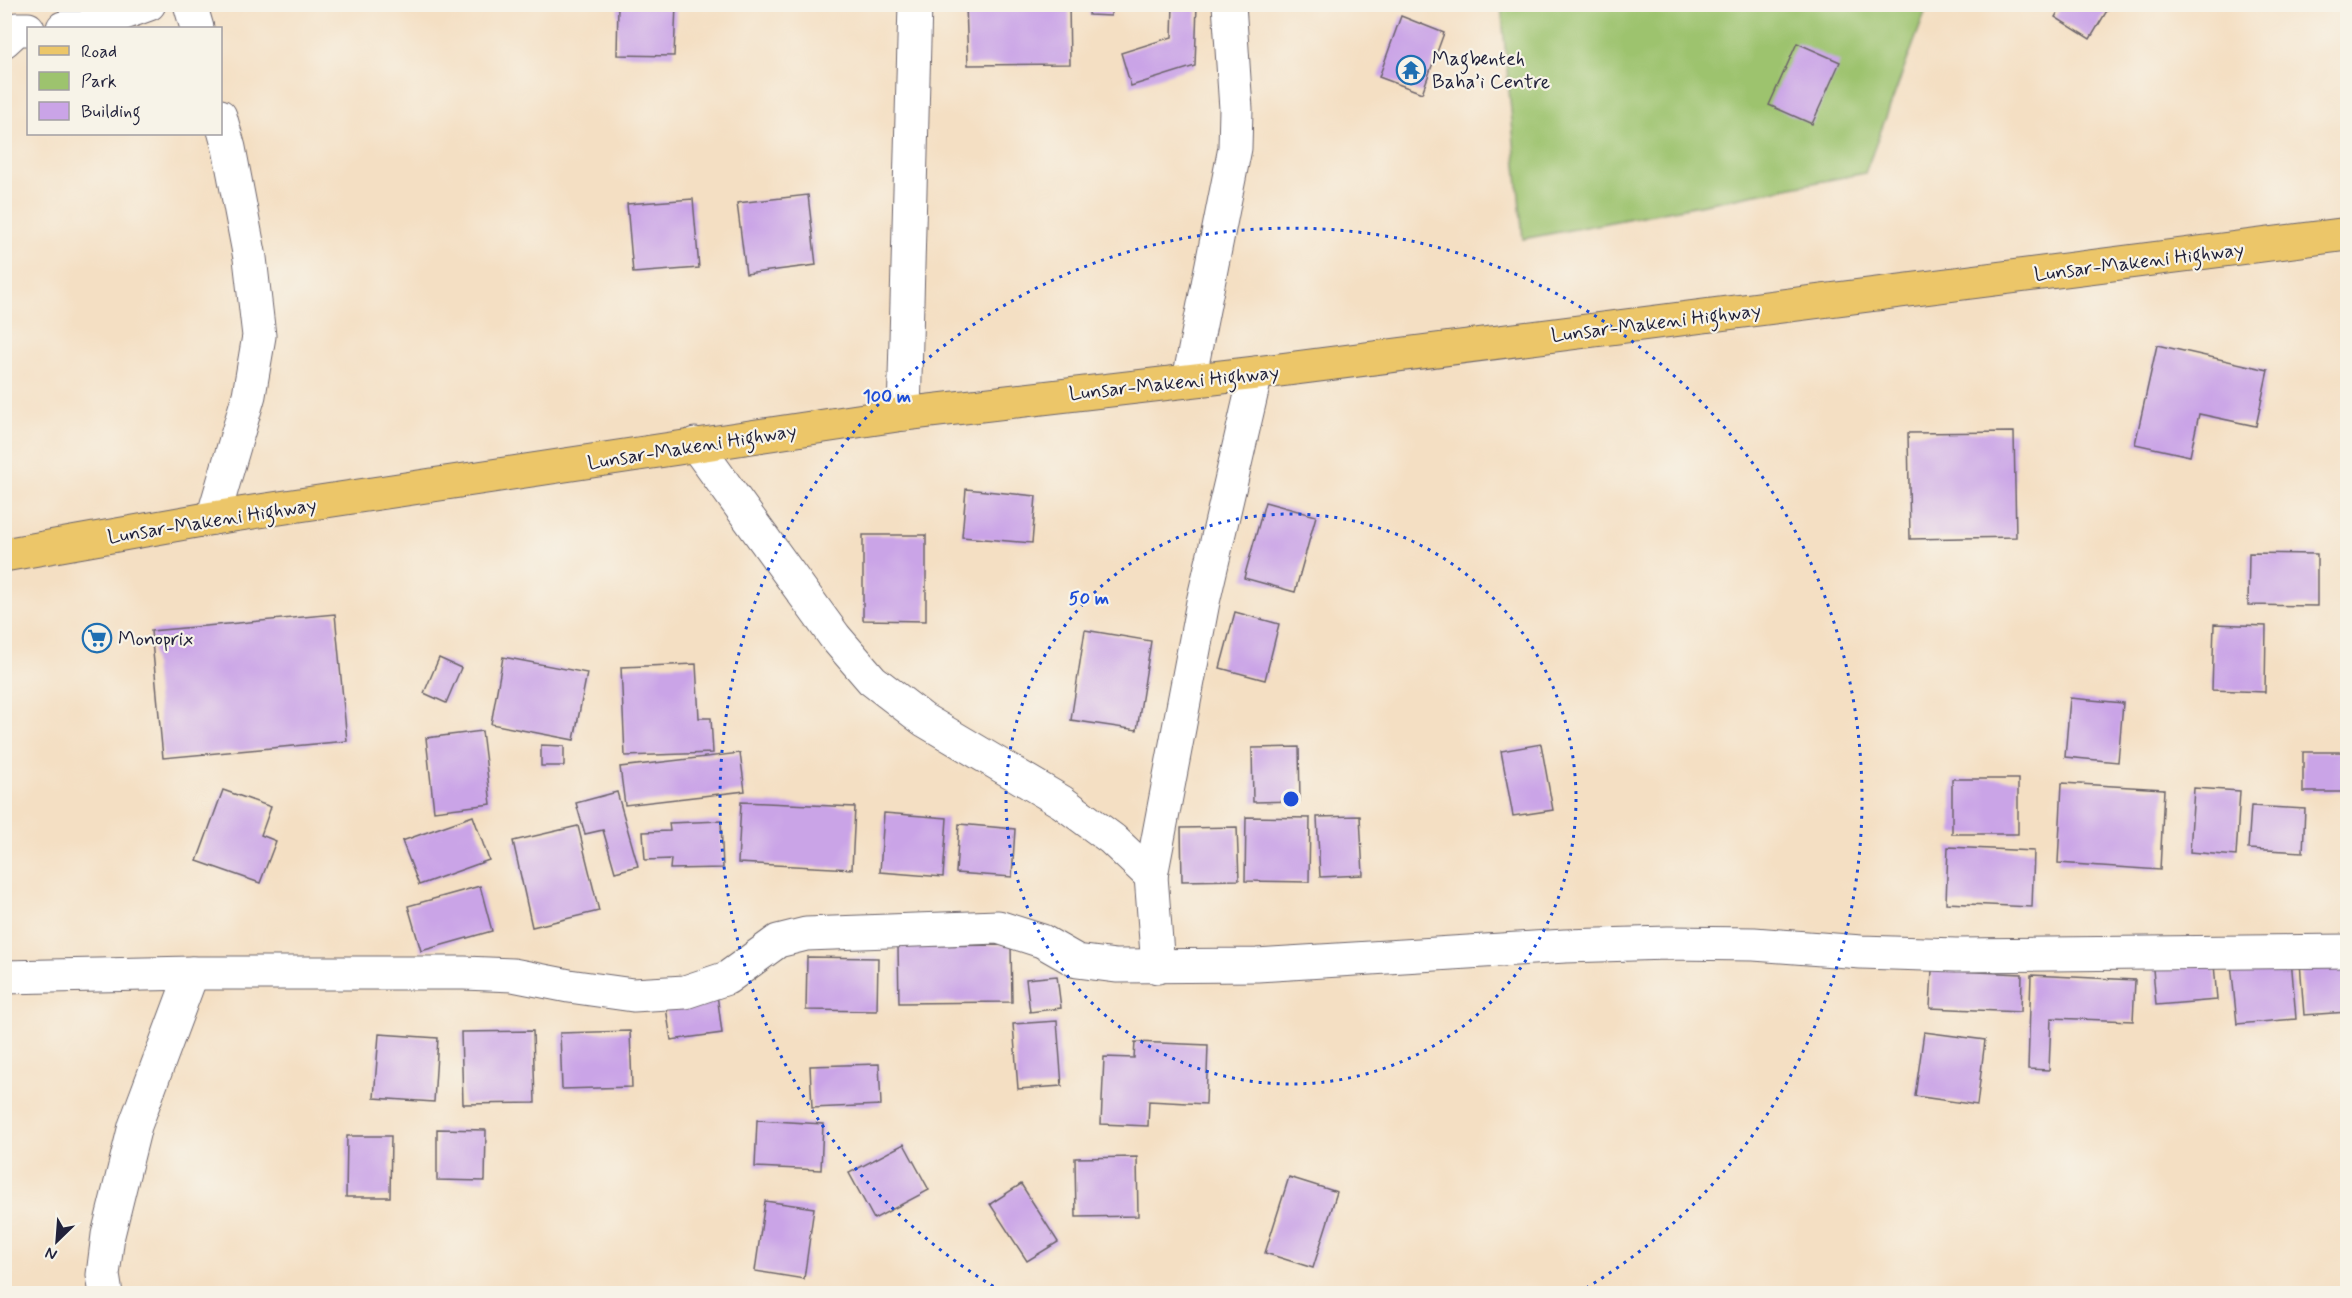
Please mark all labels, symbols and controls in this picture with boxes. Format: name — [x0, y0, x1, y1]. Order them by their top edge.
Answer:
legend — [27, 27, 222, 135]
text: Road — [81, 40, 117, 64]
place label: Magbenteh Baha’i Centre — [1432, 46, 1550, 96]
temple icon: Magbenteh Baha’i Centre — [1395, 54, 1427, 86]
text: Park — [81, 70, 117, 94]
text: Building — [81, 100, 141, 126]
street label: Lunsar-Makeni Highway — [2033, 236, 2246, 291]
street label: Lunsar-Makeni Highway — [1550, 297, 1763, 352]
street label: Lunsar-Makeni Highway — [1068, 359, 1281, 410]
text: 100 m — [863, 385, 911, 409]
street label: Lunsar-Makeni Highway — [586, 418, 799, 479]
street label: Lunsar-Makeni Highway — [106, 492, 319, 553]
text: 50 m — [1069, 587, 1109, 611]
supermarket icon: Monoprix — [81, 622, 113, 654]
place label: Monoprix — [118, 626, 193, 653]
centre of rings — [1281, 789, 1301, 809]
north arrow — [27, 1211, 87, 1271]
text: N — [42, 1241, 61, 1265]

